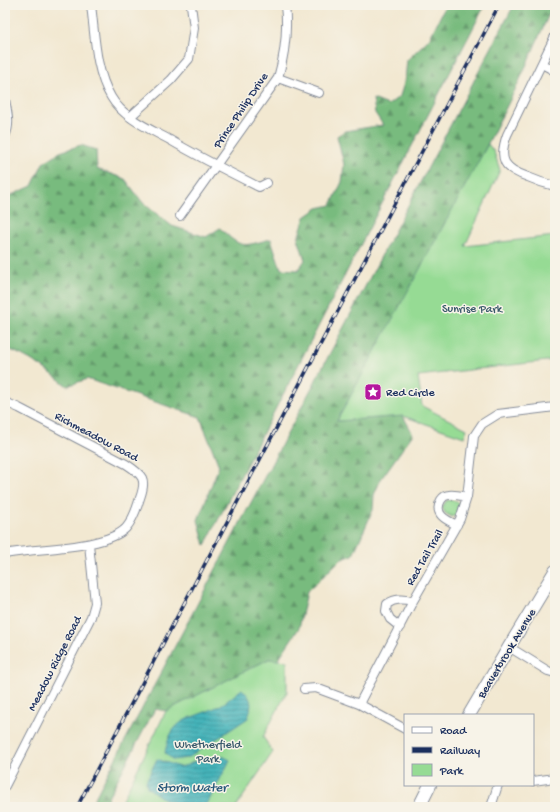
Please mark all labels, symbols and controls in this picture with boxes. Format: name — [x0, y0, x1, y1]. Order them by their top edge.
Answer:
street label: Prince Philip Drive — [211, 70, 273, 152]
park label: Sunrise Park — [442, 303, 504, 317]
place icon: Red Circle — [363, 382, 383, 402]
place label: Red Circle — [386, 387, 435, 401]
street label: Richmeadow Road — [52, 410, 141, 466]
street label: Red Tail Trail — [404, 527, 448, 589]
street label: Beaverbrook Avenue — [475, 606, 540, 702]
street label: Meadow Ridge Road — [26, 613, 86, 714]
legend — [404, 714, 534, 786]
text: Road — [440, 725, 467, 739]
park label: Whetherfield Park — [175, 739, 242, 767]
text: Railway — [440, 745, 480, 759]
text: Park — [439, 765, 465, 779]
water label: Storm Water — [157, 781, 229, 796]

